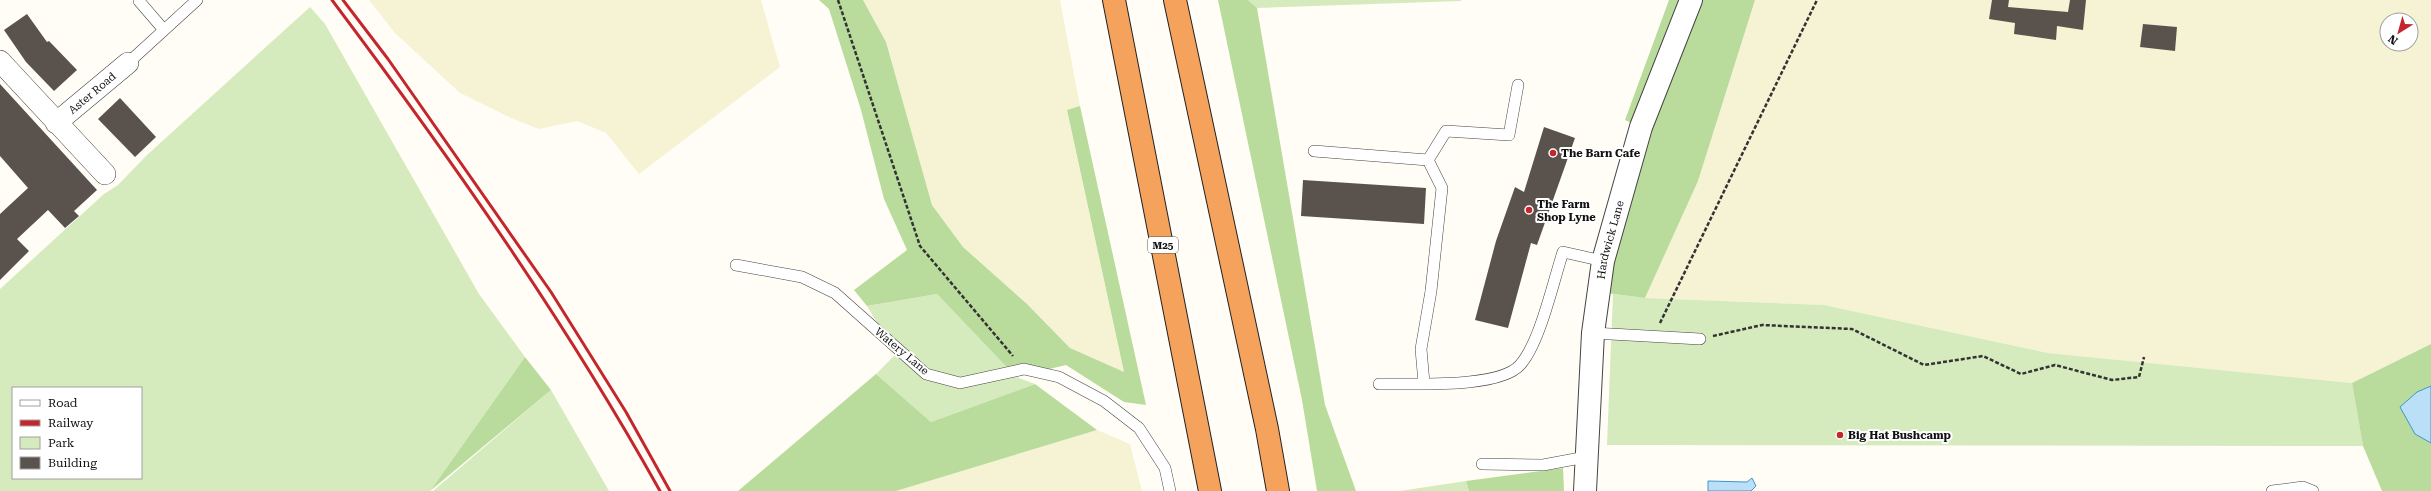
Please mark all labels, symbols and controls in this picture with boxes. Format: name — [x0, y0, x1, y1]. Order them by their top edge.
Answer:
north arrow — [2379, 12, 2419, 52]
text: N — [2386, 32, 2401, 47]
street label: Aster Road — [66, 70, 119, 117]
place label: The Barn Cafe — [1561, 147, 1641, 160]
marker: The Barn Cafe — [1548, 148, 1558, 158]
place label: The Farm Shop Lyne — [1537, 198, 1596, 224]
street label: Hardwick Lane — [1595, 199, 1627, 280]
marker: The Farm Shop Lyne — [1524, 205, 1534, 215]
road number: M25 — [1148, 237, 1178, 253]
street label: Watery Lane — [872, 325, 931, 378]
legend — [12, 387, 142, 479]
text: Road — [48, 396, 78, 410]
text: Railway — [48, 416, 94, 430]
place label: Big Hat Bushcamp — [1848, 429, 1952, 442]
marker: Big Hat Bushcamp — [1835, 430, 1845, 440]
text: Park — [48, 436, 75, 450]
text: Building — [48, 456, 97, 470]

